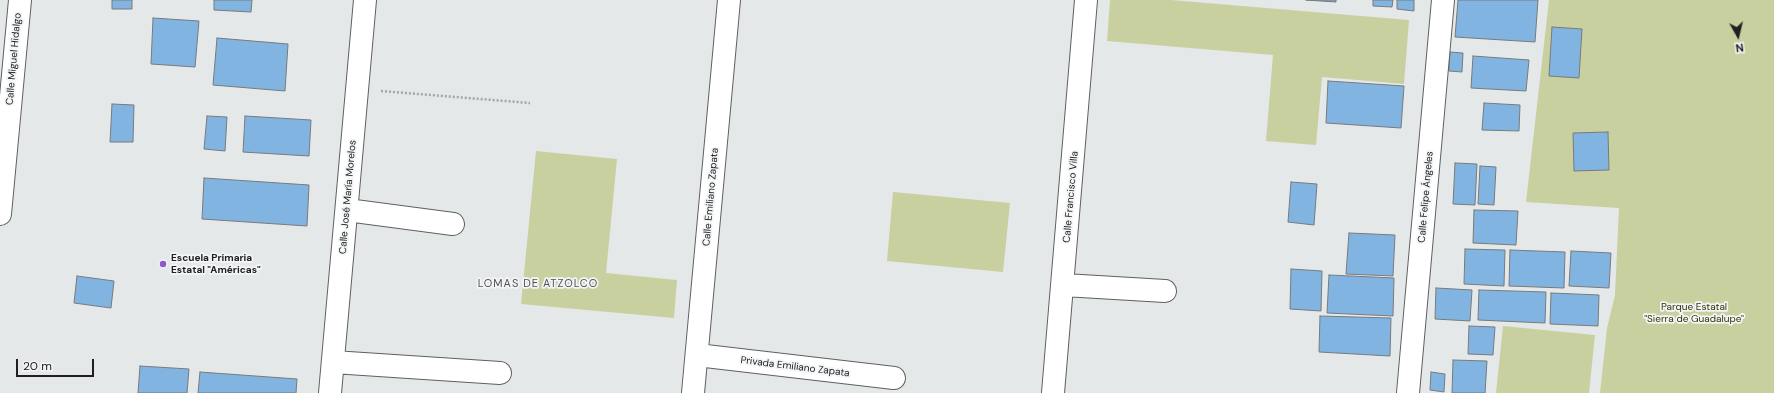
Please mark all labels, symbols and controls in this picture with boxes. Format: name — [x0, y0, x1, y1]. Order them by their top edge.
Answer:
street label: Calle Miguel Hidalgo — [4, 12, 24, 106]
north arrow — [1718, 16, 1758, 56]
text: N — [1735, 40, 1745, 55]
street label: Calle José María Morelos — [337, 140, 359, 254]
street label: Calle Emiliano Zapata — [701, 147, 721, 247]
street label: Calle Francisco Villa — [1061, 151, 1081, 243]
street label: Calle Felipe Ángeles — [1416, 151, 1436, 243]
place label: Escuela Primaria Estatal "Américas" — [171, 252, 261, 276]
marker: Escuela Primaria Estatal "Américas" — [158, 259, 168, 269]
district label: LOMAS DE ATZOLCO — [478, 277, 598, 291]
park label: Parque Estatal "Sierra de Guadalupe" — [1644, 301, 1744, 324]
scale bar — [18, 351, 96, 377]
street label: Privada Emiliano Zapata — [740, 354, 850, 380]
text: 20 m — [23, 358, 52, 374]

